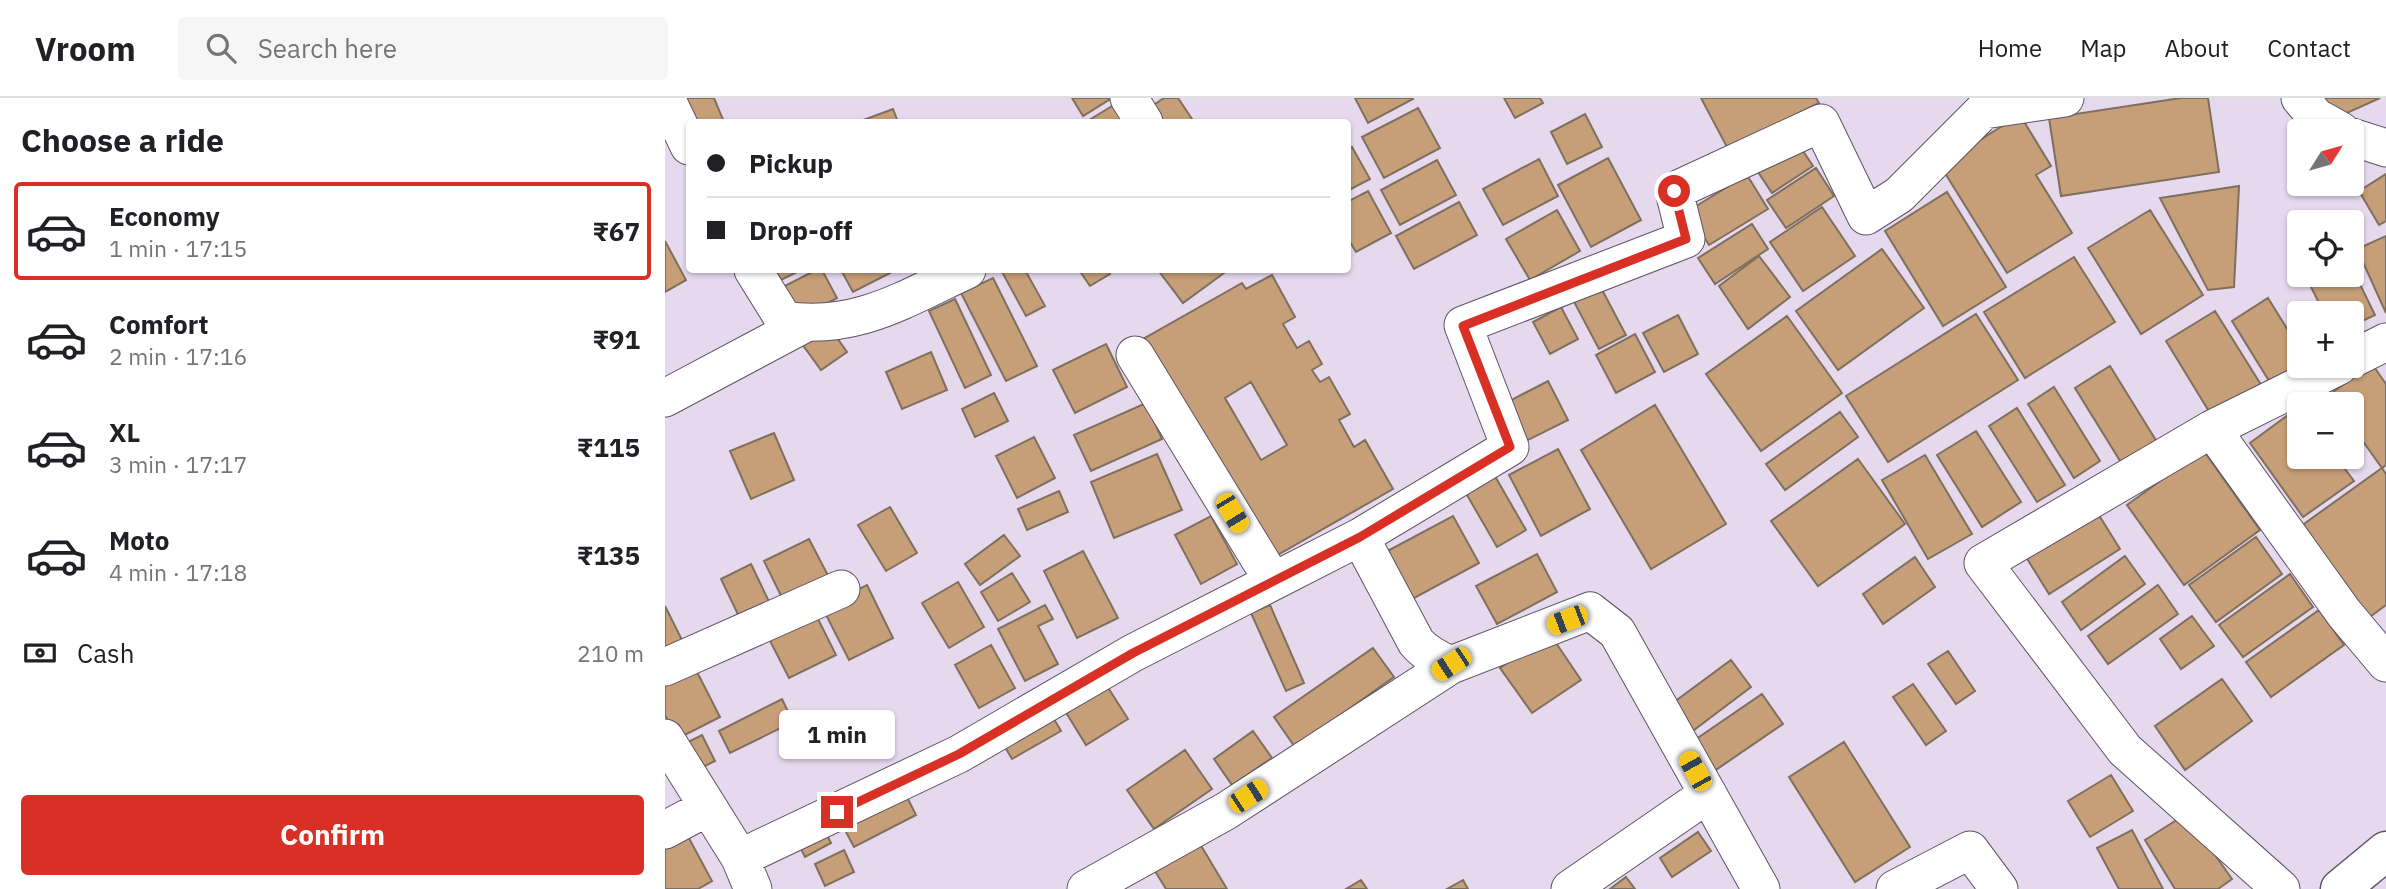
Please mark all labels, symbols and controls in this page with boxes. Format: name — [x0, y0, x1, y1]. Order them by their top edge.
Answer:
search box — [178, 17, 668, 80]
text: Vroom — [35, 27, 136, 70]
icon: search — [202, 29, 240, 67]
text: Search here — [258, 31, 397, 65]
text: Home — [1978, 32, 2042, 64]
text: Map — [2080, 32, 2126, 64]
text: About — [2164, 32, 2229, 64]
text: Contact — [2267, 32, 2351, 64]
text: Choose a ride — [21, 119, 224, 161]
north arrow — [2287, 119, 2364, 196]
map controls — [2287, 119, 2364, 469]
text: Pickup — [749, 146, 833, 180]
route start — [1658, 175, 1690, 207]
text: Economy — [109, 199, 220, 233]
icon: car — [25, 200, 88, 263]
button: locate — [2287, 210, 2364, 287]
text: Drop-off — [749, 213, 852, 247]
text: ₹67 — [592, 214, 640, 248]
text: 1 min · 17:15 — [109, 233, 247, 263]
button: + — [2287, 301, 2364, 378]
text: Comfort — [109, 307, 208, 341]
icon: car — [25, 308, 88, 371]
text: ₹91 — [592, 322, 640, 356]
text: 2 min · 17:16 — [109, 341, 247, 371]
button: − — [2287, 392, 2364, 469]
text: XL — [109, 415, 140, 449]
icon: car — [25, 416, 88, 479]
text: ₹115 — [577, 430, 640, 464]
text: 3 min · 17:17 — [109, 449, 247, 479]
car — [1213, 490, 1252, 536]
text: Moto — [109, 523, 169, 557]
icon: car — [25, 524, 88, 587]
text: ₹135 — [577, 538, 640, 572]
text: 4 min · 17:18 — [109, 557, 247, 587]
car — [1544, 603, 1591, 637]
icon: cash — [21, 634, 59, 672]
text: Cash — [77, 636, 134, 670]
text: 210 m — [577, 638, 644, 668]
car — [1428, 644, 1475, 684]
callout: 1 min — [779, 710, 895, 760]
text: 1 min — [807, 719, 867, 749]
car — [1676, 748, 1715, 794]
car — [1225, 776, 1272, 816]
button: Confirm — [21, 795, 644, 875]
route end — [821, 796, 853, 828]

